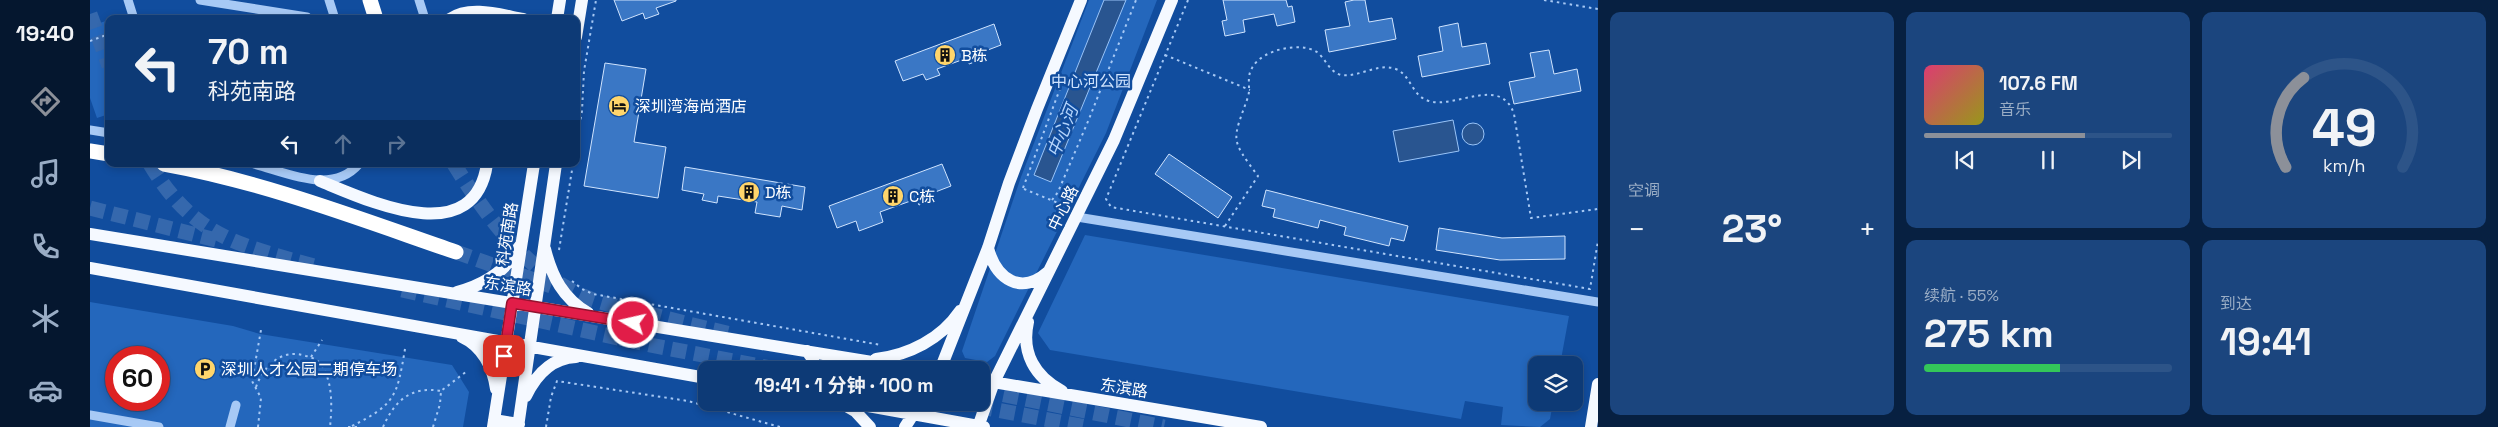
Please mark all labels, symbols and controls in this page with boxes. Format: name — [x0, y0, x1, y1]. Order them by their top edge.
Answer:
text: 19:40 — [16, 19, 74, 47]
text: 70 m — [208, 30, 289, 74]
icon: left — [125, 35, 190, 100]
building icon: B栋 — [933, 43, 957, 67]
place label: B栋 — [961, 45, 988, 66]
park label: 中心河公园 — [1051, 71, 1131, 92]
text: 107.6 FM — [1999, 71, 2078, 96]
text: 科苑南路 — [208, 77, 296, 105]
icon: directions — [28, 84, 63, 119]
hotel icon: 深圳湾海尚酒店 — [607, 94, 631, 118]
text: 49 — [2311, 95, 2377, 161]
place label: 深圳湾海尚酒店 — [635, 96, 747, 117]
water label: 中心河 — [1041, 99, 1084, 160]
text: 音乐 — [1999, 99, 2031, 120]
icon: left — [276, 130, 304, 158]
icon: ahead — [329, 130, 357, 158]
icon: right — [382, 130, 410, 158]
icon: previous — [1951, 146, 1979, 174]
icon: pause — [2034, 146, 2062, 174]
icon: next — [2117, 146, 2145, 174]
text: km/h — [2323, 154, 2365, 177]
icon: music — [28, 156, 63, 191]
building icon: D栋 — [737, 180, 761, 204]
text: 空调 — [1628, 180, 1660, 201]
place label: D栋 — [765, 182, 792, 203]
street label: 中心路 — [1043, 182, 1083, 234]
building icon: C栋 — [881, 184, 905, 208]
place label: C栋 — [909, 186, 935, 207]
street label: 科苑南路 — [492, 201, 522, 267]
text: 23° — [1722, 205, 1782, 253]
text: − — [1628, 211, 1645, 247]
text: + — [1859, 211, 1876, 247]
icon: phone — [28, 229, 63, 264]
street label: 东滨路 — [483, 272, 533, 300]
text: 续航 · 55% — [1924, 285, 1999, 306]
text: 到达 — [2220, 293, 2252, 314]
position arrow — [606, 296, 658, 348]
icon: climate — [28, 301, 63, 336]
text: 275 km — [1924, 310, 2054, 358]
text: 19:41 — [2220, 318, 2312, 366]
pin — [483, 335, 525, 377]
icon: arrive — [490, 342, 518, 370]
speed limit sign: 60 — [105, 346, 170, 411]
map controls — [1528, 356, 1583, 411]
button: layers — [1528, 356, 1583, 411]
parking icon: 深圳人才公园二期停车场 — [193, 357, 217, 381]
place label: 深圳人才公园二期停车场 — [221, 359, 397, 380]
icon: car — [28, 373, 63, 408]
text: 19:41 · 1 分钟 · 100 m — [754, 373, 934, 398]
street label: 东滨路 — [1099, 374, 1149, 402]

